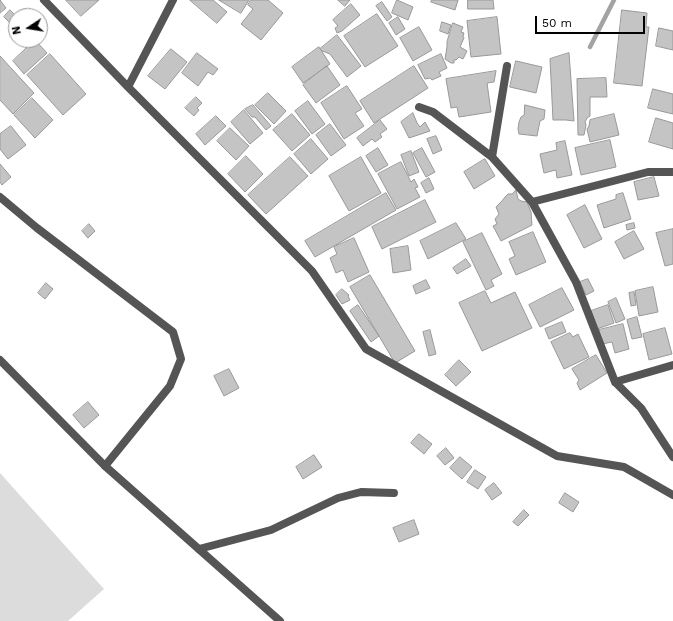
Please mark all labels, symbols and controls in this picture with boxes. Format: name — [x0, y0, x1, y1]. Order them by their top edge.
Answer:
north arrow — [8, 8, 48, 48]
scale bar — [537, 8, 647, 34]
text: 50 m — [542, 16, 572, 30]
text: N — [10, 25, 24, 36]

